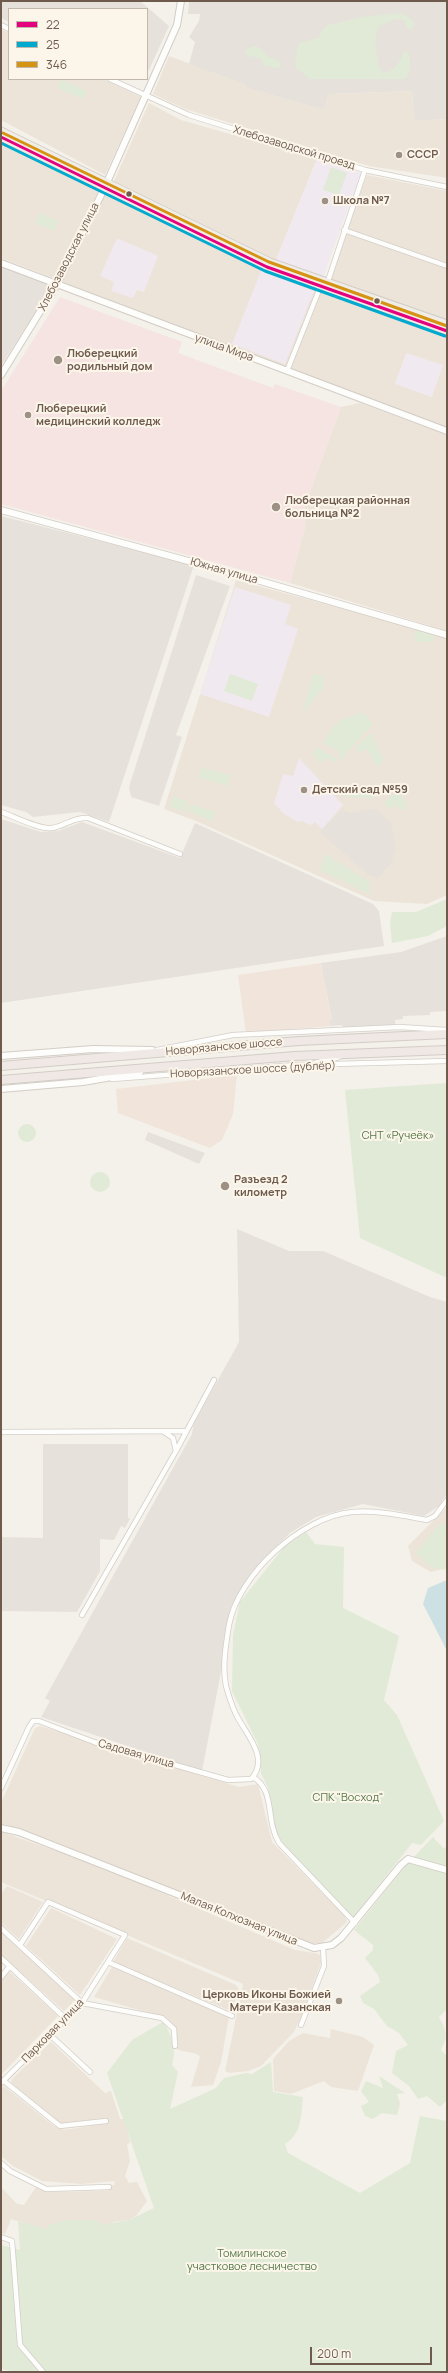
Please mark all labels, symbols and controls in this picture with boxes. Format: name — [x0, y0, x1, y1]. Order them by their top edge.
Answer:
legend — [8, 8, 148, 80]
text: 22 — [46, 16, 60, 33]
text: 25 — [46, 36, 60, 53]
text: 346 — [46, 56, 67, 73]
street label: Хлебозаводской проезд — [231, 123, 357, 173]
place label: СССР — [407, 148, 438, 162]
marker: СССР — [394, 150, 404, 160]
unlabelled marker — [124, 189, 134, 199]
place label: Школа №7 — [333, 194, 390, 208]
marker: Школа №7 — [320, 196, 330, 206]
street label: Хлебозаводская улица — [36, 201, 102, 313]
unlabelled marker — [372, 296, 382, 306]
street label: улица Мира — [193, 331, 255, 365]
place label: Люберецкий родильный дом — [67, 347, 153, 373]
marker: Люберецкий родильный дом — [52, 354, 64, 366]
place label: Люберецкий медицинский колледж — [36, 402, 161, 428]
marker: Люберецкий медицинский колледж — [23, 410, 33, 420]
place label: Люберецкая районная больница №2 — [285, 494, 410, 520]
marker: Люберецкая районная больница №2 — [270, 501, 282, 513]
street label: Южная улица — [189, 555, 259, 587]
place label: Детский сад №59 — [312, 783, 408, 797]
marker: Детский сад №59 — [299, 785, 309, 795]
street label: Новорязанское шоссе — [165, 1035, 283, 1059]
street label: Новорязанское шоссе (дублёр) — [170, 1059, 336, 1081]
park label: СНТ «Ручеёк» — [362, 1129, 434, 1143]
place label: Разъезд 2 километр — [234, 1173, 288, 1199]
marker: Разъезд 2 километр — [219, 1180, 231, 1192]
street label: Садовая улица — [96, 1737, 176, 1771]
park label: СПК "Восход" — [313, 1791, 383, 1805]
street label: Малая Колхозная улица — [179, 1890, 299, 1948]
place label: Церковь Иконы Божией Матери Казанская — [202, 1988, 331, 2014]
street label: Парковая улица — [19, 1996, 87, 2066]
marker: Церковь Иконы Божией Матери Казанская — [334, 1996, 344, 2006]
park label: Томилинское участковое лесничество — [187, 2247, 317, 2273]
scale bar — [312, 2339, 434, 2365]
text: 200 m — [317, 2345, 351, 2362]

